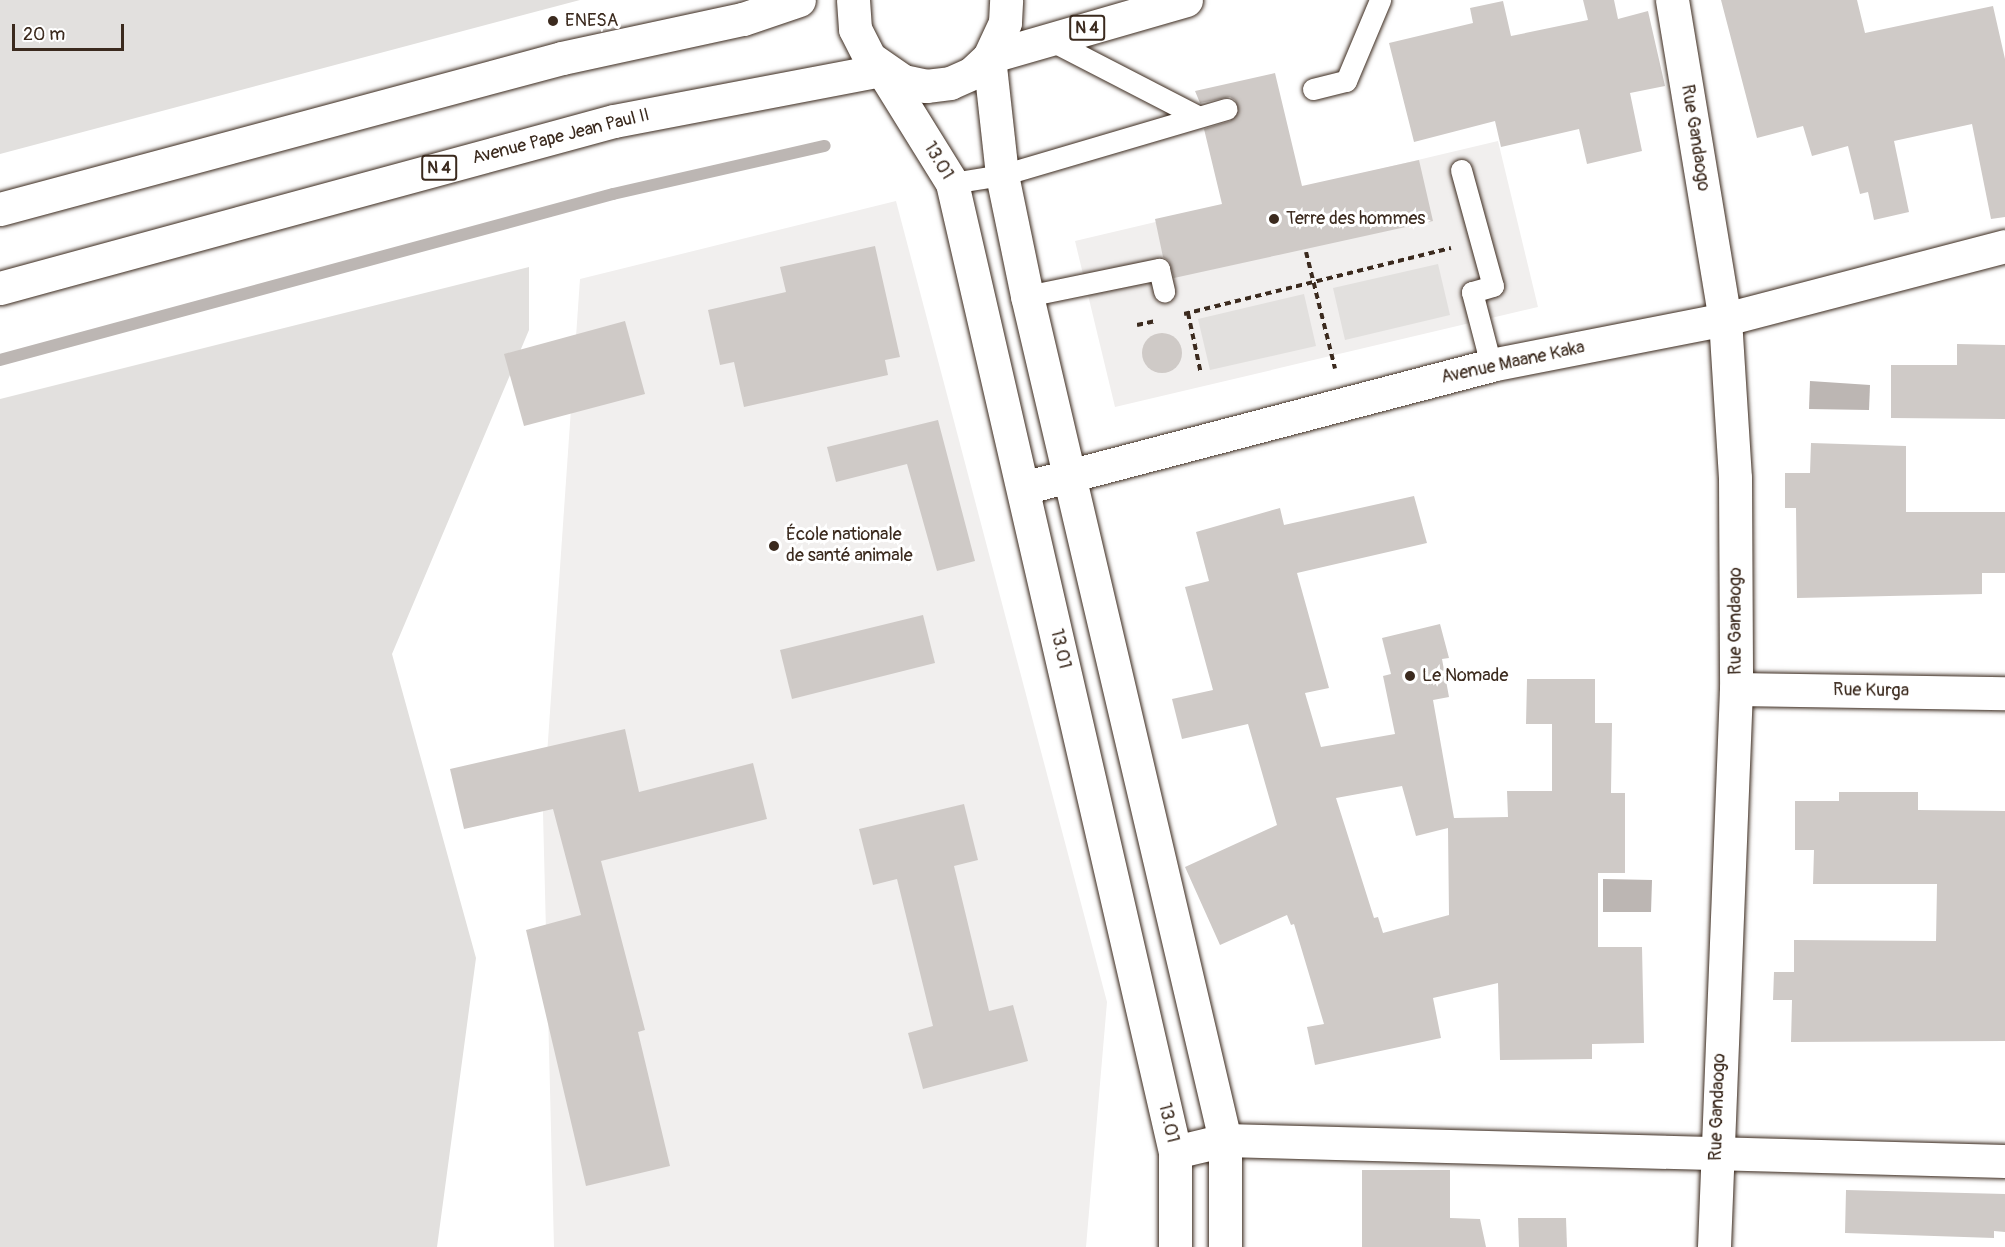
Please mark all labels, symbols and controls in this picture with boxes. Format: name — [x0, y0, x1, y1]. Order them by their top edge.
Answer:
place label: ENESA — [565, 10, 618, 32]
scale bar — [15, 12, 128, 50]
marker: ENESA — [546, 14, 560, 28]
road number: N 4 — [1069, 15, 1105, 41]
text: 20 m — [23, 23, 65, 46]
street label: Rue Gandaogo — [1676, 83, 1714, 193]
street label: Avenue Pape Jean Paul II — [470, 104, 652, 170]
street label: 13.01 — [918, 138, 958, 184]
road number: N 4 — [421, 155, 457, 181]
place label: Terre des hommes — [1286, 208, 1425, 230]
marker: Terre des hommes — [1267, 212, 1281, 226]
street label: Avenue Maane Kaka — [1439, 337, 1587, 389]
place label: École nationale de santé animale — [786, 525, 913, 568]
marker: École nationale de santé animale — [767, 539, 781, 553]
street label: Rue Gandaogo — [1725, 567, 1747, 675]
street label: 13.01 — [1045, 627, 1075, 671]
place label: Le Nomade — [1422, 665, 1508, 687]
marker: Le Nomade — [1403, 669, 1417, 683]
street label: Rue Kurga — [1833, 680, 1909, 702]
street label: Rue Gandaogo — [1705, 1053, 1731, 1161]
street label: 13.01 — [1153, 1101, 1183, 1145]

